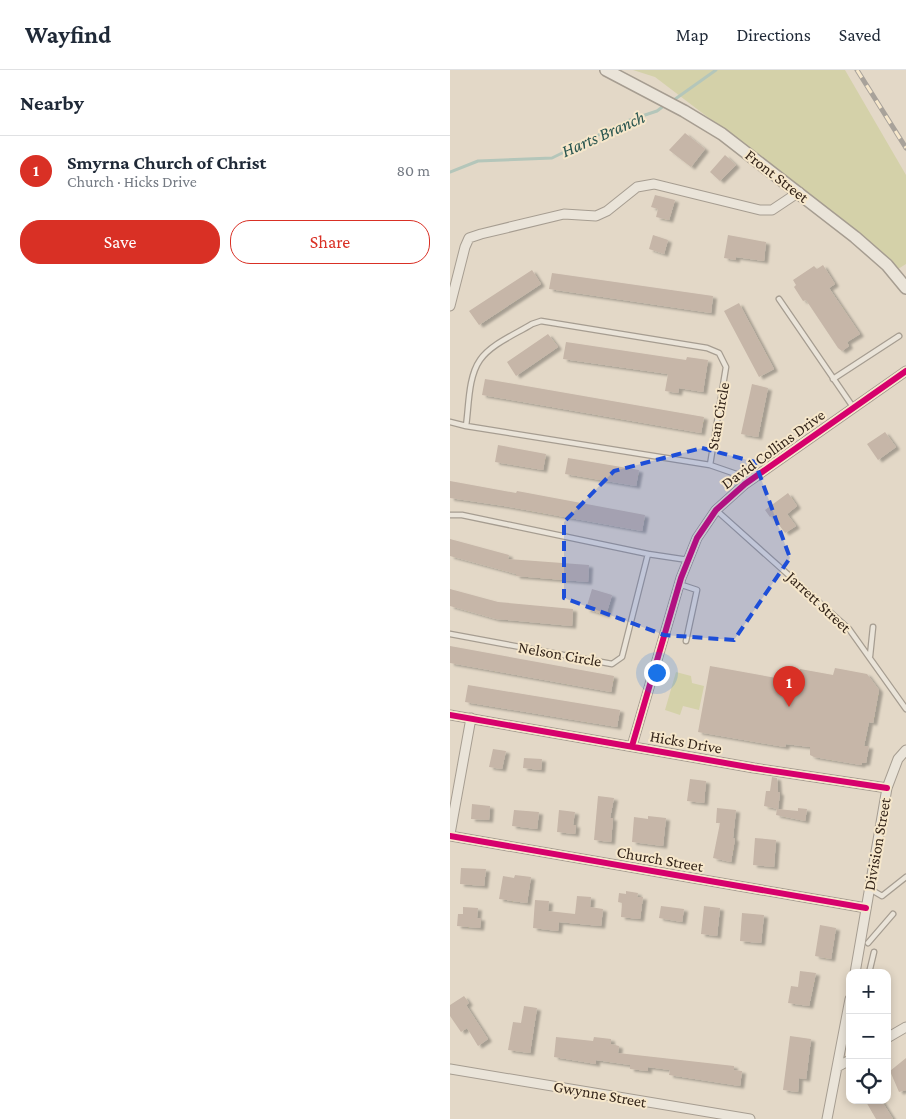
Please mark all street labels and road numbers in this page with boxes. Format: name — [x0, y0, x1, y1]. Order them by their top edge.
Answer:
street label: Front Street — [742, 146, 813, 206]
street label: Stan Circle — [704, 381, 732, 451]
street label: David Collins Drive — [718, 406, 828, 492]
street label: Jarrett Street — [781, 567, 855, 637]
street label: Nelson Circle — [517, 638, 603, 670]
street label: Hicks Drive — [649, 727, 723, 757]
street label: Division Street — [860, 796, 894, 892]
street label: Church Street — [615, 843, 705, 875]
street label: Gwynne Street — [552, 1077, 648, 1112]

